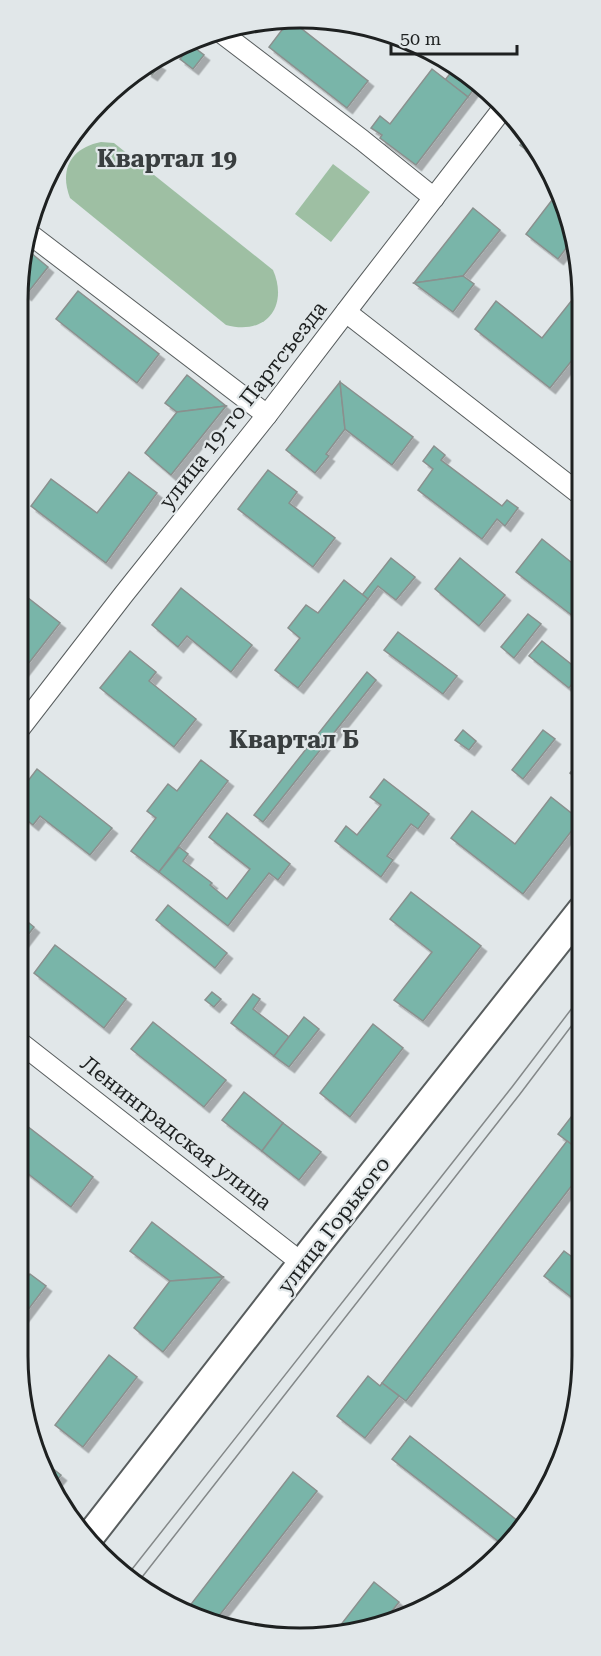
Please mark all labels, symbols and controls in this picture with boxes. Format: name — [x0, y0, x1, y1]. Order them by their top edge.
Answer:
scale bar — [391, 18, 517, 56]
text: 50 m — [400, 28, 441, 49]
district label: Квартал 19 — [97, 145, 237, 173]
street label: улица 19-го Партсъезда — [155, 296, 332, 513]
district label: Квартал Б — [229, 726, 359, 754]
street label: Ленинградская улица — [76, 1051, 277, 1215]
street label: улица Горького — [273, 1152, 395, 1298]

